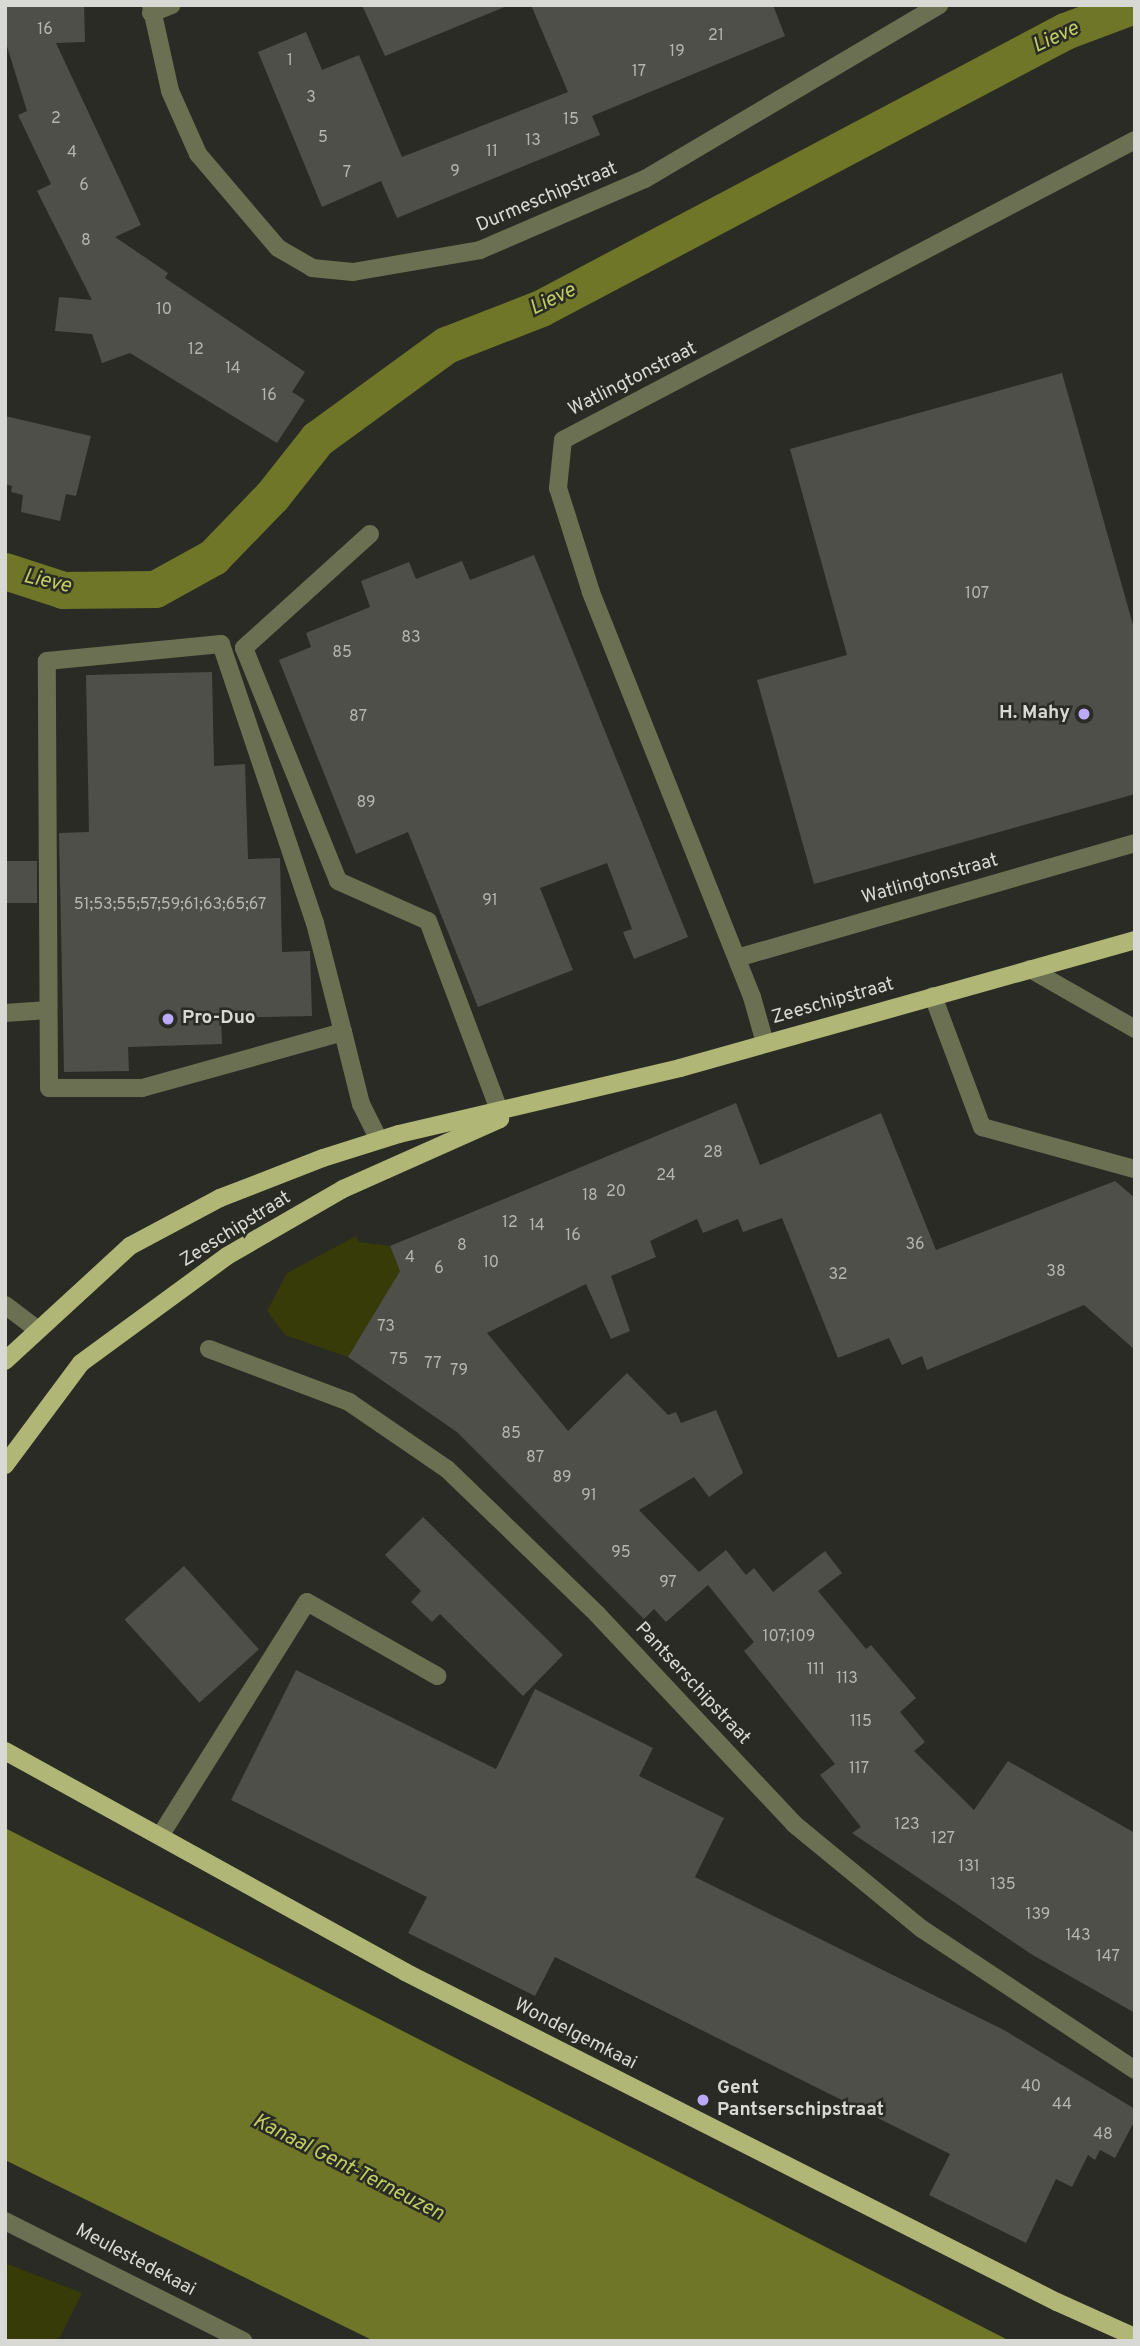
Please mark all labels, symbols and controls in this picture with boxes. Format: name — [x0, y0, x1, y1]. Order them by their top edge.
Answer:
water label: Lieve — [1029, 16, 1083, 60]
house number: 16 — [37, 20, 53, 40]
house number: 21 — [708, 26, 724, 46]
house number: 19 — [669, 42, 685, 62]
house number: 1 — [287, 51, 293, 71]
house number: 17 — [632, 62, 646, 82]
house number: 3 — [306, 88, 316, 108]
house number: 2 — [51, 109, 61, 129]
house number: 15 — [563, 110, 579, 130]
house number: 5 — [318, 128, 328, 148]
house number: 13 — [525, 131, 541, 151]
house number: 11 — [486, 142, 498, 162]
house number: 4 — [67, 143, 77, 163]
street label: Durmeschipstraat — [473, 158, 621, 238]
house number: 9 — [450, 162, 460, 182]
house number: 7 — [343, 163, 351, 183]
house number: 6 — [79, 176, 89, 196]
house number: 8 — [81, 231, 91, 251]
water label: Lieve — [526, 278, 580, 322]
house number: 10 — [156, 300, 172, 320]
street label: Watlingtonstraat — [565, 338, 701, 422]
house number: 12 — [188, 340, 204, 360]
house number: 14 — [225, 359, 241, 379]
house number: 16 — [261, 386, 277, 406]
water label: Lieve — [21, 564, 73, 600]
house number: 107 — [965, 584, 989, 604]
house number: 83 — [401, 628, 421, 648]
house number: 85 — [332, 643, 352, 663]
place label: H. Mahy — [999, 703, 1070, 725]
marker: H. Mahy — [1076, 706, 1092, 722]
house number: 87 — [349, 707, 367, 727]
house number: 89 — [356, 793, 376, 813]
street label: Watlingtonstraat — [859, 850, 1001, 910]
house number: 91 — [482, 891, 498, 911]
house number: 51;53;55;57;59;61;63;65;67 — [74, 895, 266, 915]
street label: Zeeschipstraat — [769, 974, 897, 1030]
place label: Pro-Duo — [182, 1008, 256, 1030]
marker: Pro-Duo — [160, 1011, 176, 1027]
house number: 28 — [703, 1143, 723, 1163]
house number: 24 — [656, 1166, 676, 1186]
house number: 20 — [606, 1182, 626, 1202]
house number: 18 — [582, 1186, 598, 1206]
street label: Zeeschipstraat — [177, 1187, 295, 1273]
house number: 12 — [502, 1213, 518, 1233]
house number: 14 — [529, 1216, 545, 1236]
house number: 16 — [565, 1226, 581, 1246]
house number: 36 — [905, 1235, 925, 1255]
house number: 8 — [457, 1236, 467, 1256]
house number: 4 — [405, 1248, 415, 1268]
house number: 10 — [483, 1253, 499, 1273]
house number: 6 — [434, 1259, 444, 1279]
house number: 38 — [1046, 1262, 1066, 1282]
house number: 32 — [828, 1265, 848, 1285]
house number: 73 — [377, 1317, 395, 1337]
house number: 75 — [390, 1350, 408, 1370]
house number: 77 — [424, 1354, 442, 1374]
house number: 79 — [450, 1361, 468, 1381]
house number: 85 — [501, 1424, 521, 1444]
house number: 87 — [526, 1448, 544, 1468]
house number: 89 — [552, 1468, 572, 1488]
house number: 91 — [581, 1486, 597, 1506]
house number: 95 — [611, 1543, 631, 1563]
house number: 97 — [659, 1573, 677, 1593]
street label: Pantserschipstraat — [629, 1618, 755, 1750]
house number: 107;109 — [763, 1627, 815, 1647]
house number: 111 — [807, 1660, 825, 1680]
house number: 113 — [836, 1669, 858, 1689]
house number: 115 — [850, 1712, 872, 1732]
house number: 117 — [849, 1759, 869, 1779]
house number: 123 — [894, 1815, 920, 1835]
house number: 127 — [931, 1829, 955, 1849]
house number: 131 — [958, 1857, 980, 1877]
house number: 135 — [990, 1875, 1016, 1895]
house number: 139 — [1026, 1905, 1050, 1925]
house number: 143 — [1065, 1926, 1091, 1946]
house number: 147 — [1096, 1947, 1120, 1967]
street label: Wondelgemkaai — [510, 1994, 640, 2076]
house number: 40 — [1021, 2077, 1041, 2097]
place label: Gent Pantserschipstraat — [717, 2078, 884, 2122]
marker: Gent Pantserschipstraat — [695, 2092, 711, 2108]
house number: 44 — [1052, 2095, 1072, 2115]
water label: Kanaal Gent-Terneuzen — [248, 2109, 448, 2227]
house number: 48 — [1093, 2125, 1113, 2145]
street label: Meulestedekaai — [71, 2220, 199, 2302]

